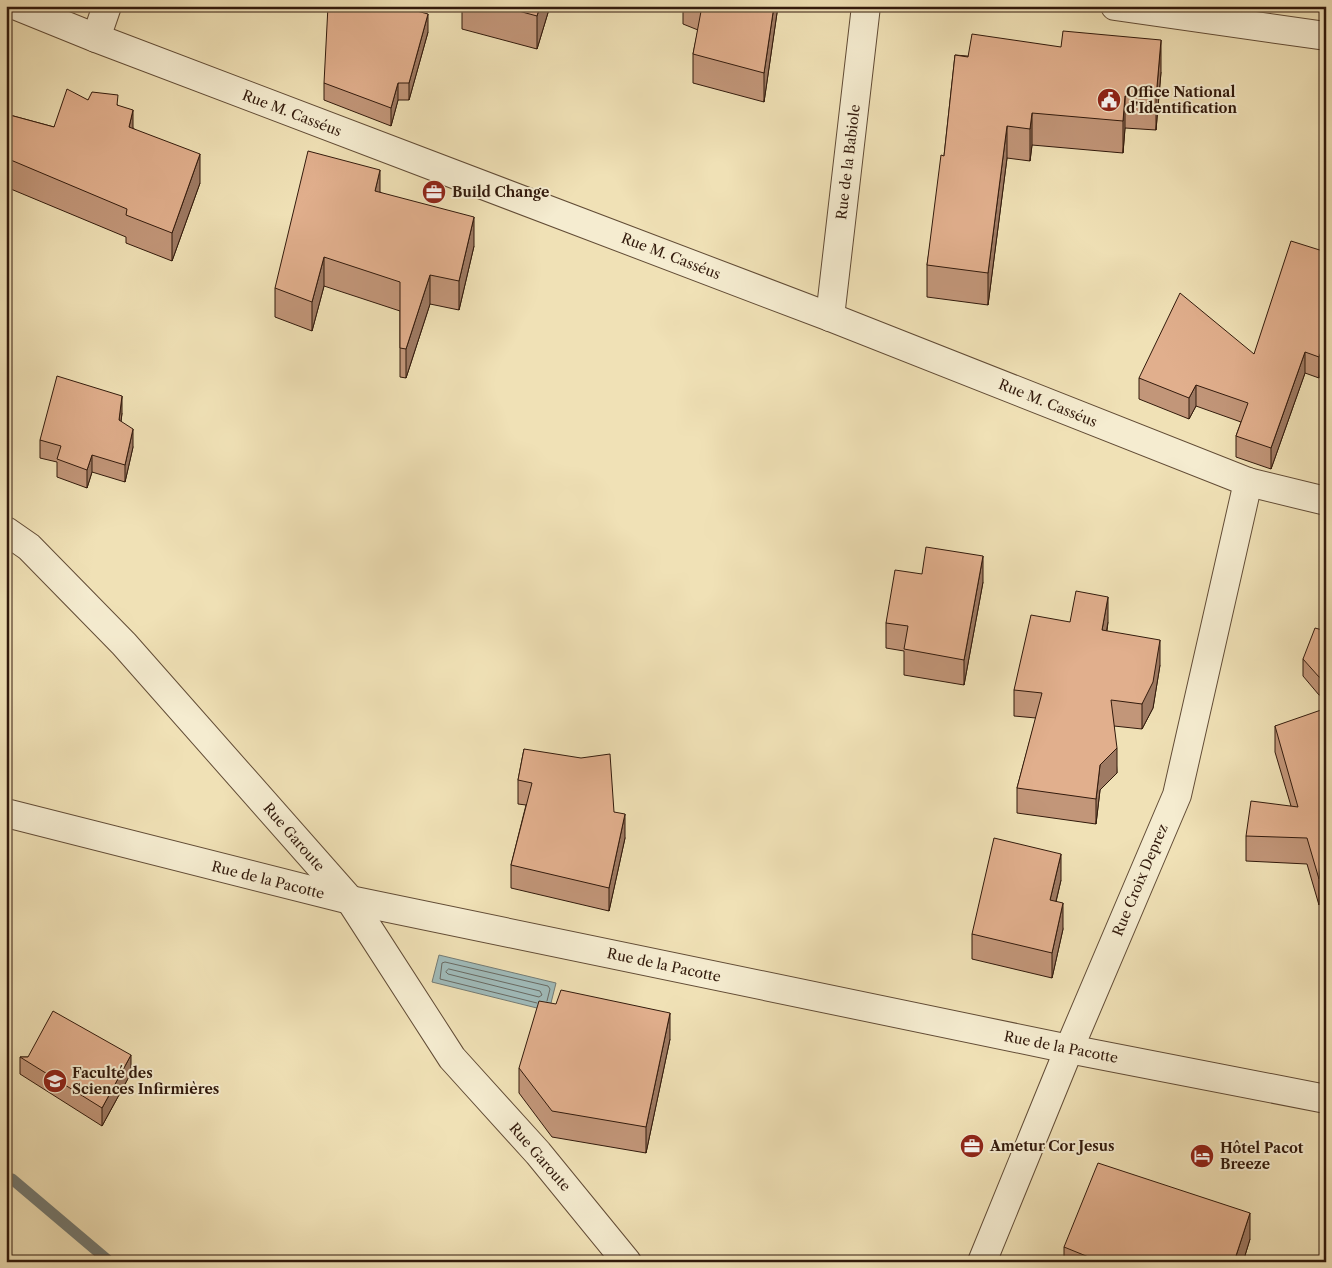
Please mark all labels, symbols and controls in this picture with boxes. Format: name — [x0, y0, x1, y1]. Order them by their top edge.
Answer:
place label: Office National d'Identification — [1126, 83, 1238, 117]
street label: Rue M. Casséus — [240, 86, 344, 140]
public building icon: Office National d'Identification — [1096, 87, 1122, 113]
street label: Rue de la Babiole — [832, 103, 864, 221]
office icon: Build Change — [421, 179, 447, 205]
place label: Build Change — [452, 183, 549, 201]
street label: Rue M. Casséus — [619, 229, 723, 283]
street label: Rue M. Casséus — [996, 375, 1100, 431]
street label: Rue Garoute — [259, 799, 329, 875]
street label: Rue Croix Deprez — [1108, 821, 1172, 939]
street label: Rue de la Pacotte — [210, 857, 326, 903]
street label: Rue de la Pacotte — [606, 944, 723, 986]
street label: Rue de la Pacotte — [1002, 1027, 1120, 1067]
place label: Faculté des Sciences Infirmières — [72, 1064, 219, 1098]
school or university icon: Faculté des Sciences Infirmières — [42, 1068, 68, 1094]
street label: Rue Garoute — [505, 1119, 575, 1195]
office icon: Ametur Cor Jesus — [959, 1133, 985, 1159]
place label: Ametur Cor Jesus — [989, 1137, 1115, 1155]
place label: Hôtel Pacot Breeze — [1220, 1139, 1304, 1173]
hotel icon: Hôtel Pacot Breeze — [1189, 1143, 1215, 1169]

